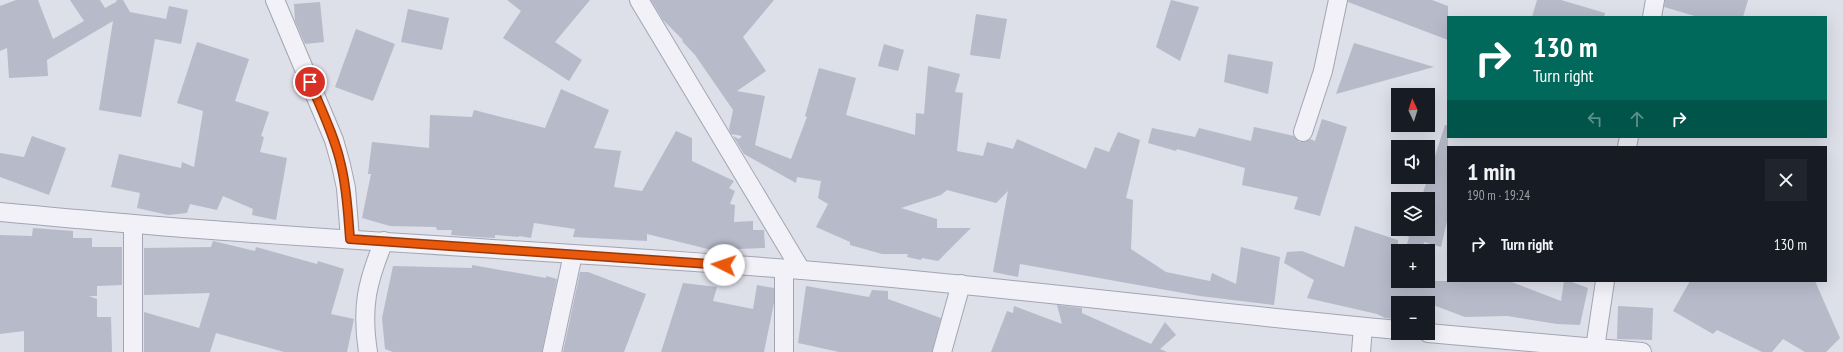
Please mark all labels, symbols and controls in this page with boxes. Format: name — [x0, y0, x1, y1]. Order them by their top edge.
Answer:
text: 130 m — [1533, 28, 1597, 65]
icon: right — [1467, 32, 1519, 84]
text: Turn right — [1533, 64, 1593, 87]
pin — [293, 65, 327, 99]
icon: arrive — [299, 71, 321, 93]
north arrow — [1391, 88, 1435, 132]
map controls — [1391, 88, 1435, 340]
icon: left — [1584, 108, 1606, 130]
icon: ahead — [1626, 108, 1648, 130]
icon: right — [1668, 108, 1690, 130]
button: sound — [1391, 140, 1435, 184]
text: 1 min — [1467, 156, 1515, 187]
button: close — [1765, 159, 1807, 201]
text: 190 m · 19:24 — [1467, 187, 1530, 204]
button: layers — [1391, 192, 1435, 236]
icon: right — [1467, 233, 1489, 255]
text: Turn right — [1501, 235, 1553, 254]
text: 130 m — [1774, 235, 1807, 254]
position arrow — [703, 244, 745, 286]
button: + — [1391, 244, 1435, 288]
button: − — [1391, 296, 1435, 340]

